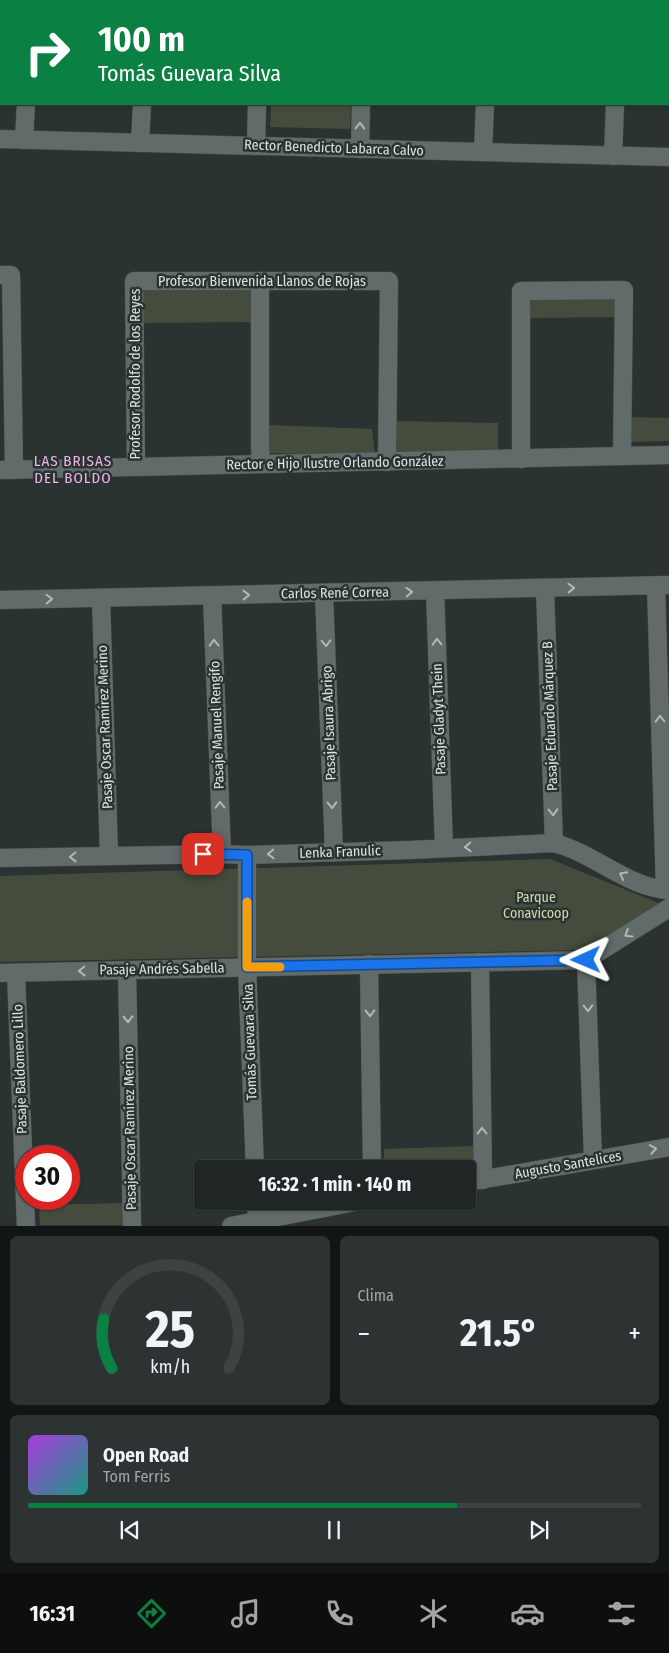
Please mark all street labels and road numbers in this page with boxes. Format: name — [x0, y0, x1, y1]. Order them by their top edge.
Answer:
street label: Rector Benedicto Labarca Calvo — [244, 136, 424, 160]
street label: Profesor Bienvenida Llanos de Rojas — [158, 273, 366, 290]
street label: Profesor Rodolfo de los Reyes — [127, 289, 144, 459]
street label: Rector e Hijo Ilustre Orlando González — [226, 453, 444, 473]
street label: Carlos René Correa — [281, 584, 389, 602]
street label: Pasaje Eduardo Márquez B — [539, 641, 561, 791]
street label: Pasaje Oscar Ramírez Merino — [94, 645, 116, 809]
street label: Pasaje Manuel Rengifo — [206, 661, 228, 789]
street label: Pasaje Gladyt Thein — [429, 663, 449, 775]
street label: Pasaje Isaura Abrigo — [318, 665, 340, 781]
street label: Lenka Franulic — [299, 842, 381, 862]
street label: Pasaje Andrés Sabella — [99, 959, 225, 979]
street label: Tomás Guevara Silva — [239, 983, 261, 1101]
street label: Pasaje Baldomero Lillo — [9, 1004, 31, 1134]
street label: Pasaje Oscar Ramírez Merino — [120, 1046, 140, 1210]
street label: Augusto Santelices — [513, 1147, 623, 1183]

